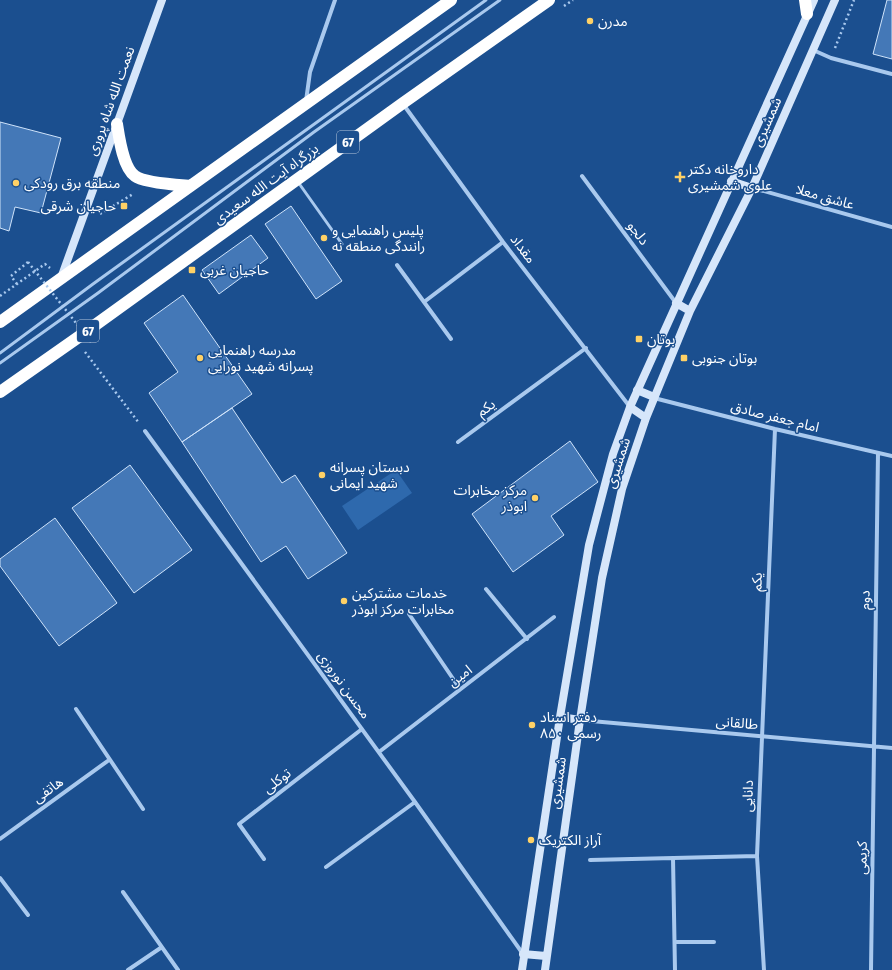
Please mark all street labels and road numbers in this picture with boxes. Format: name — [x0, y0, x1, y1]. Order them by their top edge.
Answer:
street label: نعمت الله شاه پروری — [83, 44, 140, 158]
street label: شمشیری — [749, 95, 785, 149]
road number: 67 — [337, 131, 359, 153]
street label: بزرگراه آیت الله سعیدی — [210, 140, 322, 228]
street label: عاشق معلا — [794, 181, 856, 214]
street label: دلجو — [623, 218, 653, 249]
street label: مقداد — [507, 231, 539, 267]
road number: 67 — [77, 320, 99, 342]
street label: یکم — [473, 395, 500, 422]
street label: امام جعفر صادق — [729, 398, 821, 438]
street label: شمشیری — [602, 435, 634, 491]
street label: یکم — [748, 572, 768, 592]
street label: دوم — [856, 590, 876, 610]
street label: محسن نوروزی — [314, 648, 374, 722]
street label: امین — [444, 661, 476, 691]
street label: طالقانی — [715, 713, 759, 733]
street label: شمشیری — [546, 756, 570, 810]
street label: توکلی — [260, 765, 294, 797]
street label: هاتفی — [29, 773, 67, 807]
street label: دانایی — [739, 779, 757, 812]
street label: کریمی — [853, 841, 871, 875]

